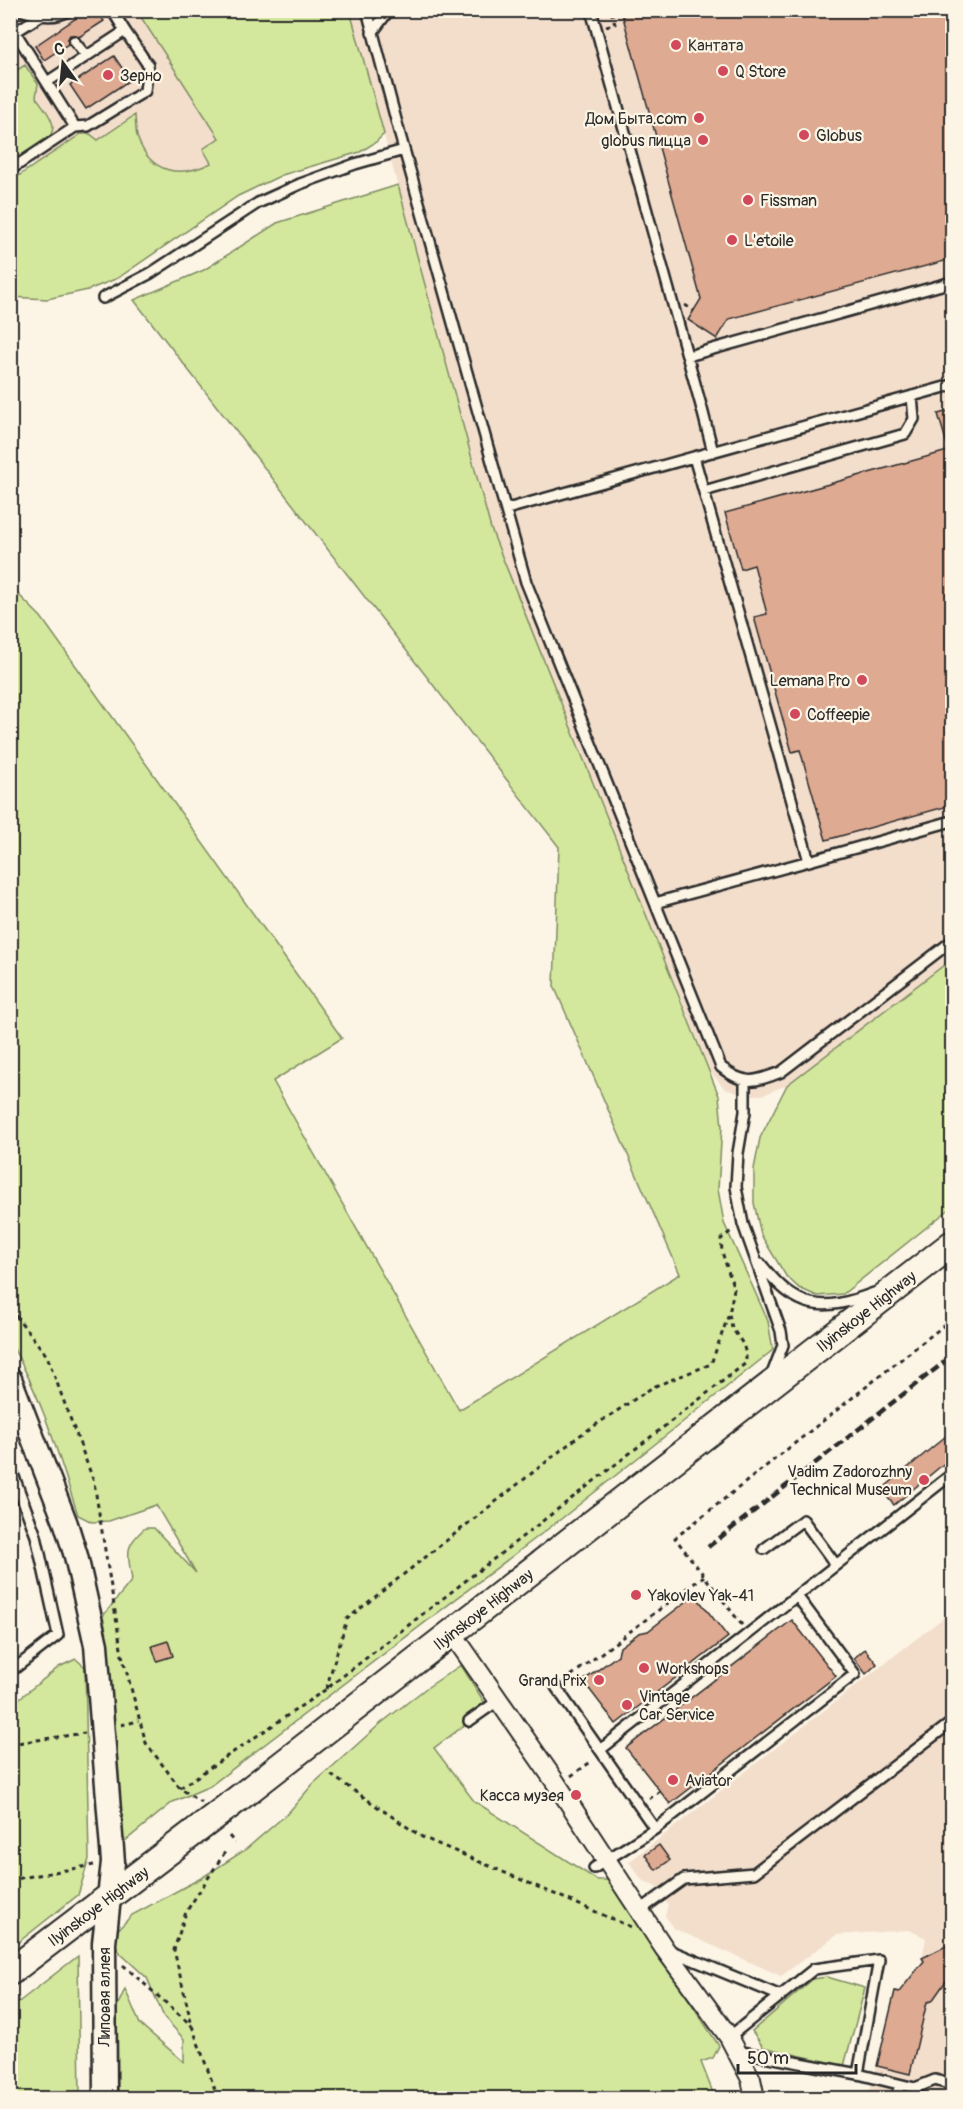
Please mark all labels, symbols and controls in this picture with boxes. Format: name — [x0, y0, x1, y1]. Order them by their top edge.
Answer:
north arrow — [33, 33, 93, 93]
place label: Кантата — [688, 36, 744, 56]
marker: Кантата — [669, 38, 683, 52]
text: С — [52, 39, 67, 60]
place label: Q Store — [735, 62, 786, 82]
marker: Q Store — [716, 64, 730, 78]
place label: Зерно — [120, 66, 162, 86]
marker: Зерно — [101, 68, 115, 82]
place label: Дом Быта.com — [584, 109, 687, 129]
marker: Дом Быта.com — [692, 111, 706, 125]
place label: Globus — [816, 126, 862, 146]
marker: Globus — [797, 128, 811, 142]
place label: globus пицца — [601, 131, 691, 151]
marker: globus пицца — [696, 133, 710, 147]
place label: Fissman — [760, 191, 817, 211]
marker: Fissman — [741, 193, 755, 207]
place label: L'etoile — [744, 231, 794, 251]
marker: L'etoile — [725, 233, 739, 247]
place label: Lemana Pro — [770, 671, 850, 691]
marker: Lemana Pro — [855, 673, 869, 687]
place label: Coffeepie — [807, 705, 870, 725]
marker: Coffeepie — [788, 707, 802, 721]
street label: Ilyinskoye Highway — [813, 1267, 920, 1357]
place label: Vadim Zadorozhny Technical Museum — [787, 1462, 912, 1500]
marker: Vadim Zadorozhny Technical Museum — [917, 1473, 931, 1487]
street label: Ilyinskoye Highway — [430, 1565, 537, 1655]
place label: Yakovlev Yak-41 — [647, 1586, 754, 1606]
marker: Yakovlev Yak-41 — [629, 1588, 643, 1602]
place label: Workshops — [656, 1659, 729, 1679]
marker: Workshops — [637, 1661, 651, 1675]
place label: Grand Prix — [518, 1671, 587, 1691]
marker: Grand Prix — [592, 1673, 606, 1687]
place label: Vintage Car Service — [639, 1687, 715, 1725]
marker: Vintage Car Service — [620, 1698, 634, 1712]
place label: Aviator — [685, 1771, 732, 1791]
marker: Aviator — [666, 1773, 680, 1787]
place label: Касса музея — [480, 1786, 564, 1806]
marker: Касса музея — [569, 1788, 583, 1802]
street label: Ilyinskoye Highway — [44, 1862, 153, 1951]
street label: Липовая аллея — [95, 1947, 115, 2048]
scale bar — [738, 2037, 856, 2075]
text: 50 m — [747, 2047, 789, 2070]

